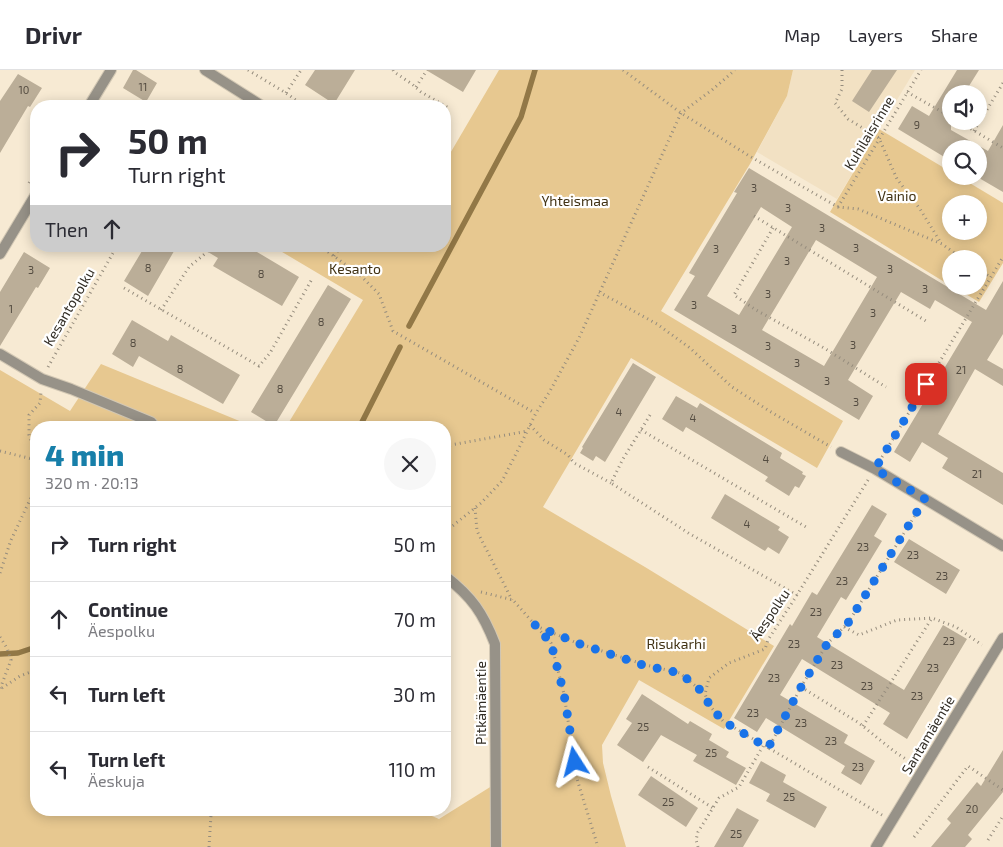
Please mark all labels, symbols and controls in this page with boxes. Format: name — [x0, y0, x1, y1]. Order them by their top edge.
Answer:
text: Drivr — [25, 20, 82, 49]
text: Map — [784, 24, 820, 46]
text: Layers — [848, 24, 903, 46]
text: Share — [931, 24, 978, 46]
house number: 11 — [139, 80, 147, 93]
house number: 10 — [18, 83, 30, 96]
map controls — [942, 85, 987, 295]
button: sound — [942, 85, 987, 130]
street label: Kuhilaisrinne — [840, 93, 897, 173]
house number: 9 — [914, 118, 920, 131]
text: 50 m — [128, 119, 208, 161]
icon: right — [45, 120, 110, 185]
button: search — [942, 140, 987, 185]
text: Turn right — [128, 161, 226, 187]
house number: 3 — [751, 181, 757, 194]
park label: Vainio — [878, 187, 916, 204]
park label: Yhteismaa — [541, 192, 609, 209]
button: + — [942, 195, 987, 240]
house number: 3 — [785, 201, 791, 214]
icon: ahead — [98, 215, 126, 243]
text: Then — [45, 218, 88, 241]
house number: 3 — [819, 221, 825, 234]
house number: 3 — [853, 241, 859, 254]
house number: 3 — [713, 242, 719, 255]
button: − — [942, 250, 987, 295]
house number: 3 — [784, 254, 790, 267]
park label: Kesanto — [329, 260, 381, 277]
house number: 8 — [145, 261, 151, 274]
house number: 3 — [887, 262, 893, 275]
house number: 3 — [28, 263, 34, 276]
street label: Kesantopolku — [39, 265, 98, 349]
house number: 8 — [258, 267, 264, 280]
house number: 3 — [922, 282, 928, 295]
house number: 3 — [765, 287, 771, 300]
house number: 3 — [691, 298, 697, 311]
house number: 1 — [9, 302, 13, 315]
house number: 3 — [870, 306, 876, 319]
house number: 8 — [318, 315, 324, 328]
house number: 3 — [731, 322, 737, 335]
house number: 8 — [130, 336, 136, 349]
house number: 3 — [850, 338, 856, 351]
house number: 3 — [765, 339, 771, 352]
house number: 3 — [794, 356, 800, 369]
house number: 8 — [177, 362, 183, 375]
pin — [905, 363, 947, 405]
house number: 21 — [956, 363, 966, 376]
icon: arrive — [912, 370, 940, 398]
house number: 3 — [824, 374, 830, 387]
house number: 8 — [277, 382, 283, 395]
house number: 3 — [853, 395, 859, 408]
house number: 4 — [616, 405, 623, 418]
house number: 4 — [690, 411, 697, 424]
text: 4 min — [45, 436, 124, 472]
button: close — [384, 438, 436, 490]
house number: 4 — [763, 452, 770, 465]
house number: 21 — [972, 467, 982, 480]
text: 320 m · 20:13 — [45, 473, 139, 492]
house number: 4 — [744, 517, 751, 530]
icon: right — [45, 530, 73, 558]
text: Turn right — [88, 533, 176, 556]
text: 50 m — [393, 533, 436, 556]
house number: 23 — [857, 540, 869, 553]
house number: 23 — [907, 548, 919, 561]
house number: 23 — [936, 569, 948, 582]
house number: 23 — [836, 574, 848, 587]
street label: Äespolku — [746, 586, 793, 644]
text: Continue — [88, 598, 168, 621]
icon: ahead — [45, 605, 73, 633]
house number: 23 — [810, 605, 822, 618]
text: 70 m — [394, 608, 436, 631]
text: Äespolku — [88, 621, 155, 640]
house number: 23 — [943, 634, 955, 647]
park label: Risukarhi — [646, 635, 706, 652]
house number: 23 — [788, 637, 800, 650]
house number: 23 — [831, 658, 843, 671]
street label: Pitkämäentie — [472, 661, 489, 745]
house number: 23 — [927, 661, 939, 674]
house number: 23 — [768, 671, 780, 684]
house number: 23 — [861, 679, 873, 692]
icon: left — [45, 680, 73, 708]
text: Turn left — [88, 683, 165, 706]
text: 30 m — [393, 683, 436, 706]
house number: 23 — [911, 689, 923, 702]
street label: Santamäentie — [897, 692, 958, 777]
house number: 23 — [747, 706, 759, 719]
house number: 23 — [795, 716, 807, 729]
house number: 25 — [637, 720, 649, 733]
house number: 23 — [825, 734, 837, 747]
position arrow — [548, 735, 600, 787]
house number: 25 — [705, 746, 717, 759]
text: Turn left — [88, 748, 165, 771]
icon: left — [45, 755, 73, 783]
text: 110 m — [389, 758, 436, 781]
house number: 23 — [852, 760, 864, 773]
text: Äeskuja — [88, 771, 145, 790]
house number: 25 — [783, 790, 795, 803]
house number: 25 — [662, 795, 674, 808]
house number: 20 — [966, 802, 978, 815]
house number: 25 — [730, 827, 742, 840]

